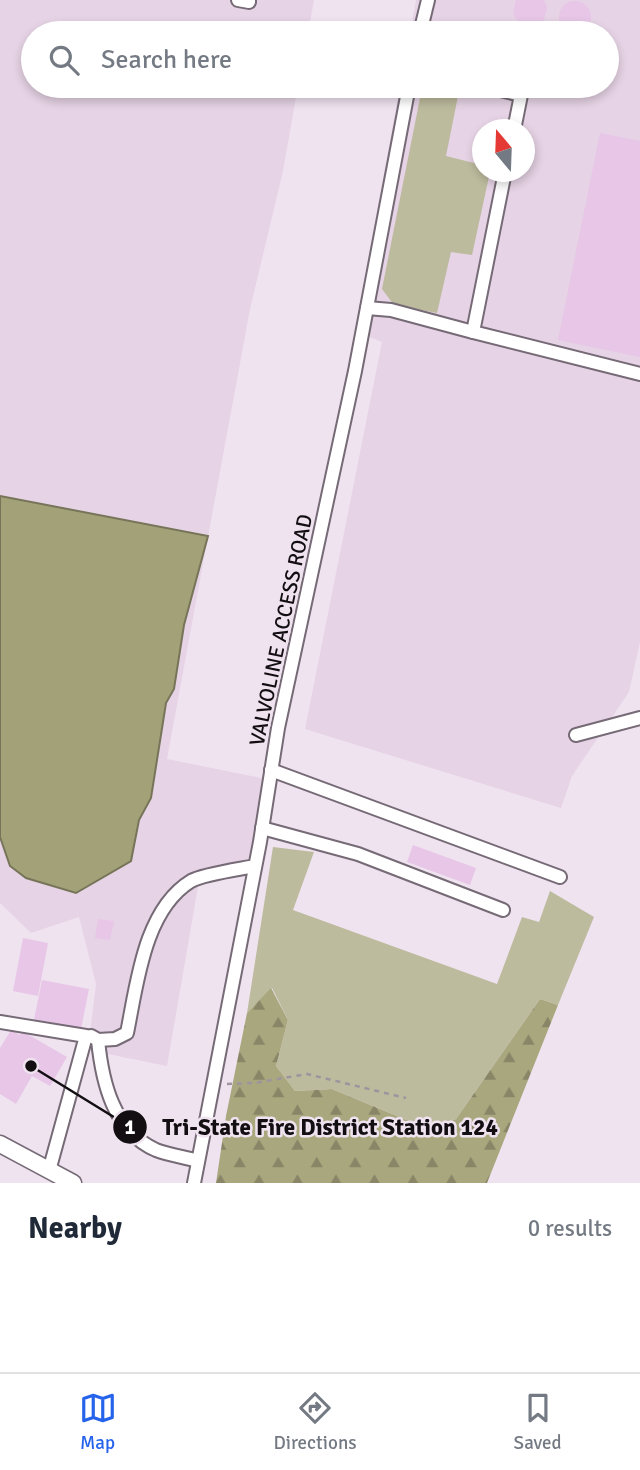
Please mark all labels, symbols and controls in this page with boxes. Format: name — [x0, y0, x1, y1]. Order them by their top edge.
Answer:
search box — [21, 21, 619, 98]
icon: search — [45, 41, 83, 79]
text: Search here — [101, 44, 232, 76]
north arrow — [472, 119, 535, 182]
street label: VALVOLINE ACCESS ROAD — [244, 512, 318, 748]
callout: Tri-State Fire District Station 124 — [113, 1105, 512, 1149]
text: Tri-State Fire District Station 124 — [162, 1113, 498, 1142]
text: 1 — [124, 1114, 136, 1140]
text: Nearby — [28, 1210, 122, 1247]
text: 0 results — [528, 1214, 612, 1243]
tab: Map — [79, 1389, 117, 1455]
tab: Directions — [274, 1389, 357, 1455]
tab: Saved — [514, 1389, 561, 1455]

